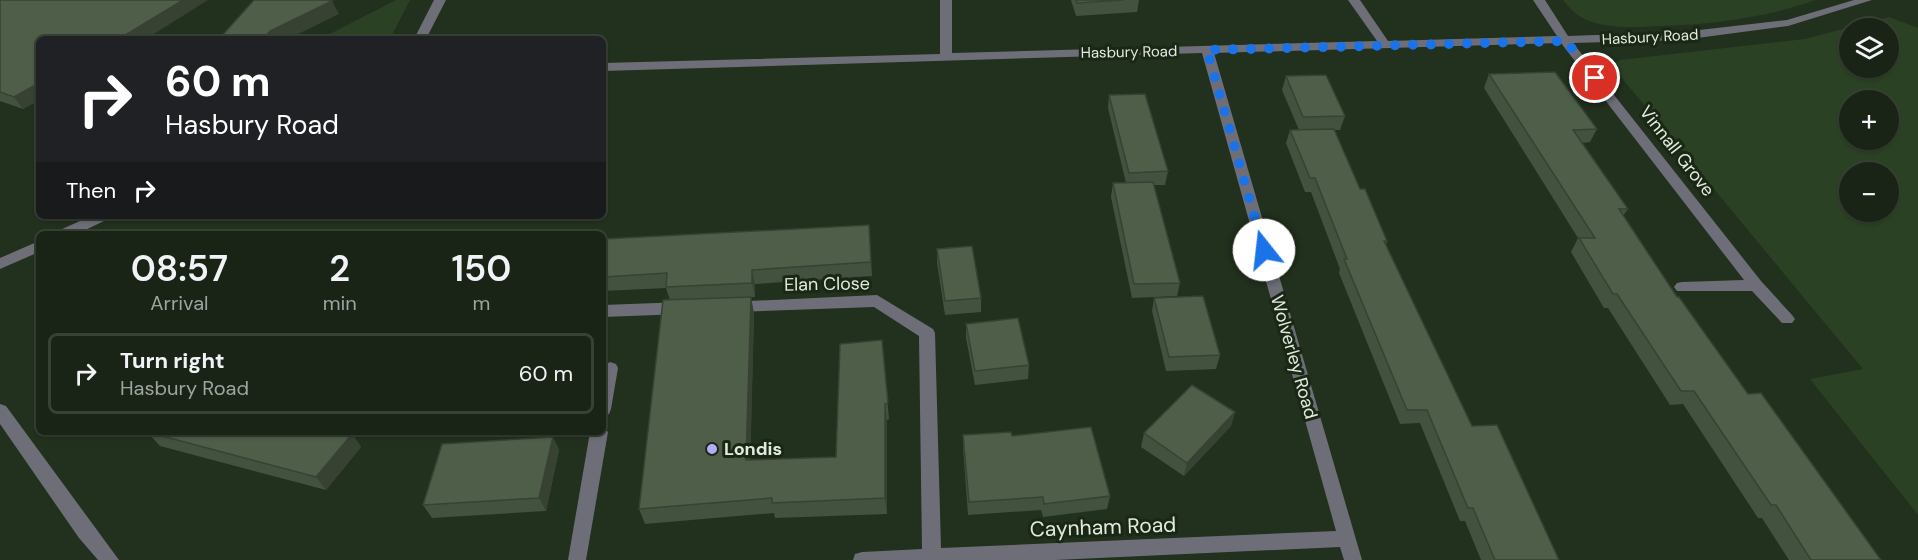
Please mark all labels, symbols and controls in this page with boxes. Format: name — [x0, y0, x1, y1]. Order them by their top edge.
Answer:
map controls — [1839, 18, 1899, 222]
button: layers — [1839, 18, 1899, 78]
street label: Hasbury Road — [1601, 24, 1699, 50]
street label: Hasbury Road — [1080, 41, 1178, 63]
pin — [1569, 52, 1620, 103]
text: 60 m — [165, 54, 271, 109]
icon: right — [66, 60, 144, 138]
icon: arrive — [1578, 61, 1611, 94]
button: + — [1839, 90, 1899, 150]
street label: Vinnall Grove — [1634, 101, 1720, 201]
text: Hasbury Road — [165, 107, 339, 142]
button: − — [1839, 162, 1899, 222]
icon: right — [128, 174, 161, 207]
text: Then — [66, 176, 116, 205]
position arrow — [1232, 218, 1296, 282]
text: 08:57 — [131, 245, 228, 292]
text: 2 — [329, 245, 350, 292]
text: 150 — [451, 245, 511, 292]
street label: Elan Close — [784, 271, 870, 297]
text: Arrival — [150, 290, 208, 316]
text: min — [323, 290, 357, 316]
text: m — [472, 290, 490, 316]
street label: Wolverley Road — [1265, 292, 1323, 422]
text: Turn right — [120, 346, 225, 375]
icon: right — [69, 357, 102, 390]
text: 60 m — [519, 359, 573, 388]
text: Hasbury Road — [120, 375, 249, 401]
place label: Londis — [724, 437, 782, 461]
marker: Londis — [705, 442, 719, 456]
street label: Caynham Road — [1029, 510, 1177, 544]

